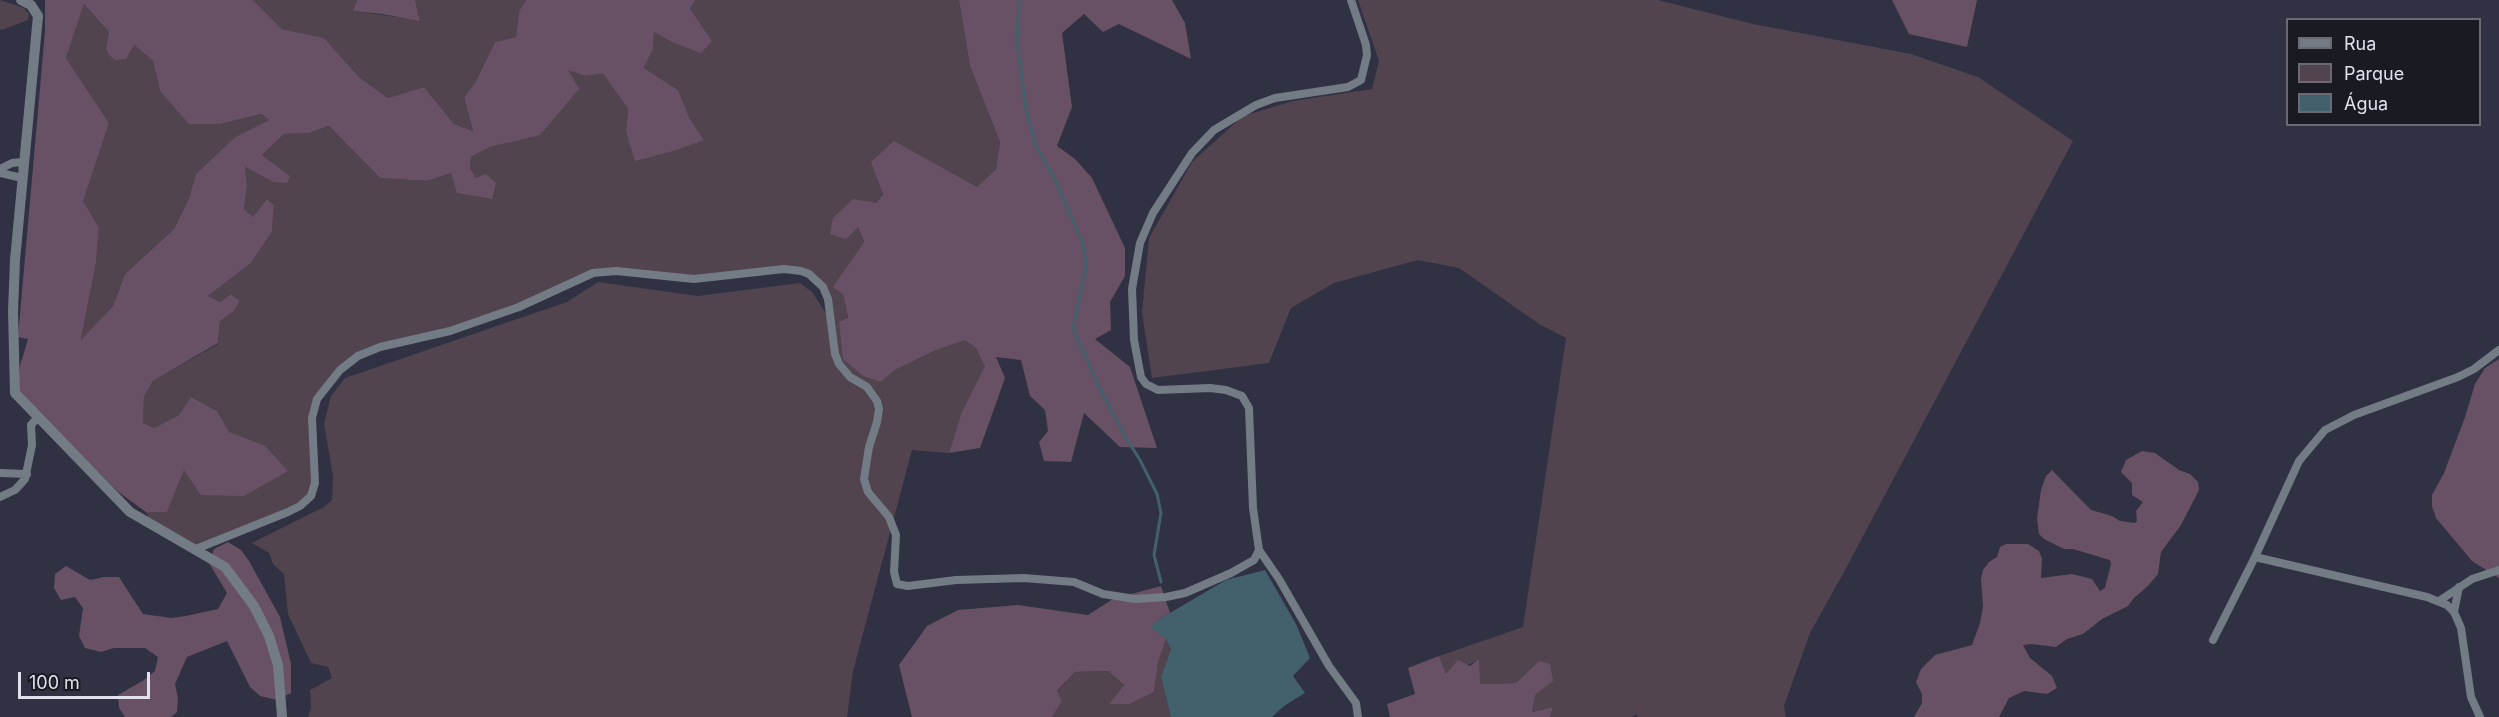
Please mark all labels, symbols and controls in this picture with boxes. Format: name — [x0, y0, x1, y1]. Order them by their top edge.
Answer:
legend — [2286, 18, 2481, 126]
text: Rua — [2344, 33, 2376, 54]
text: Parque — [2344, 63, 2404, 84]
text: Água — [2344, 93, 2388, 114]
scale bar — [21, 660, 153, 698]
text: 100 m — [29, 672, 80, 693]

